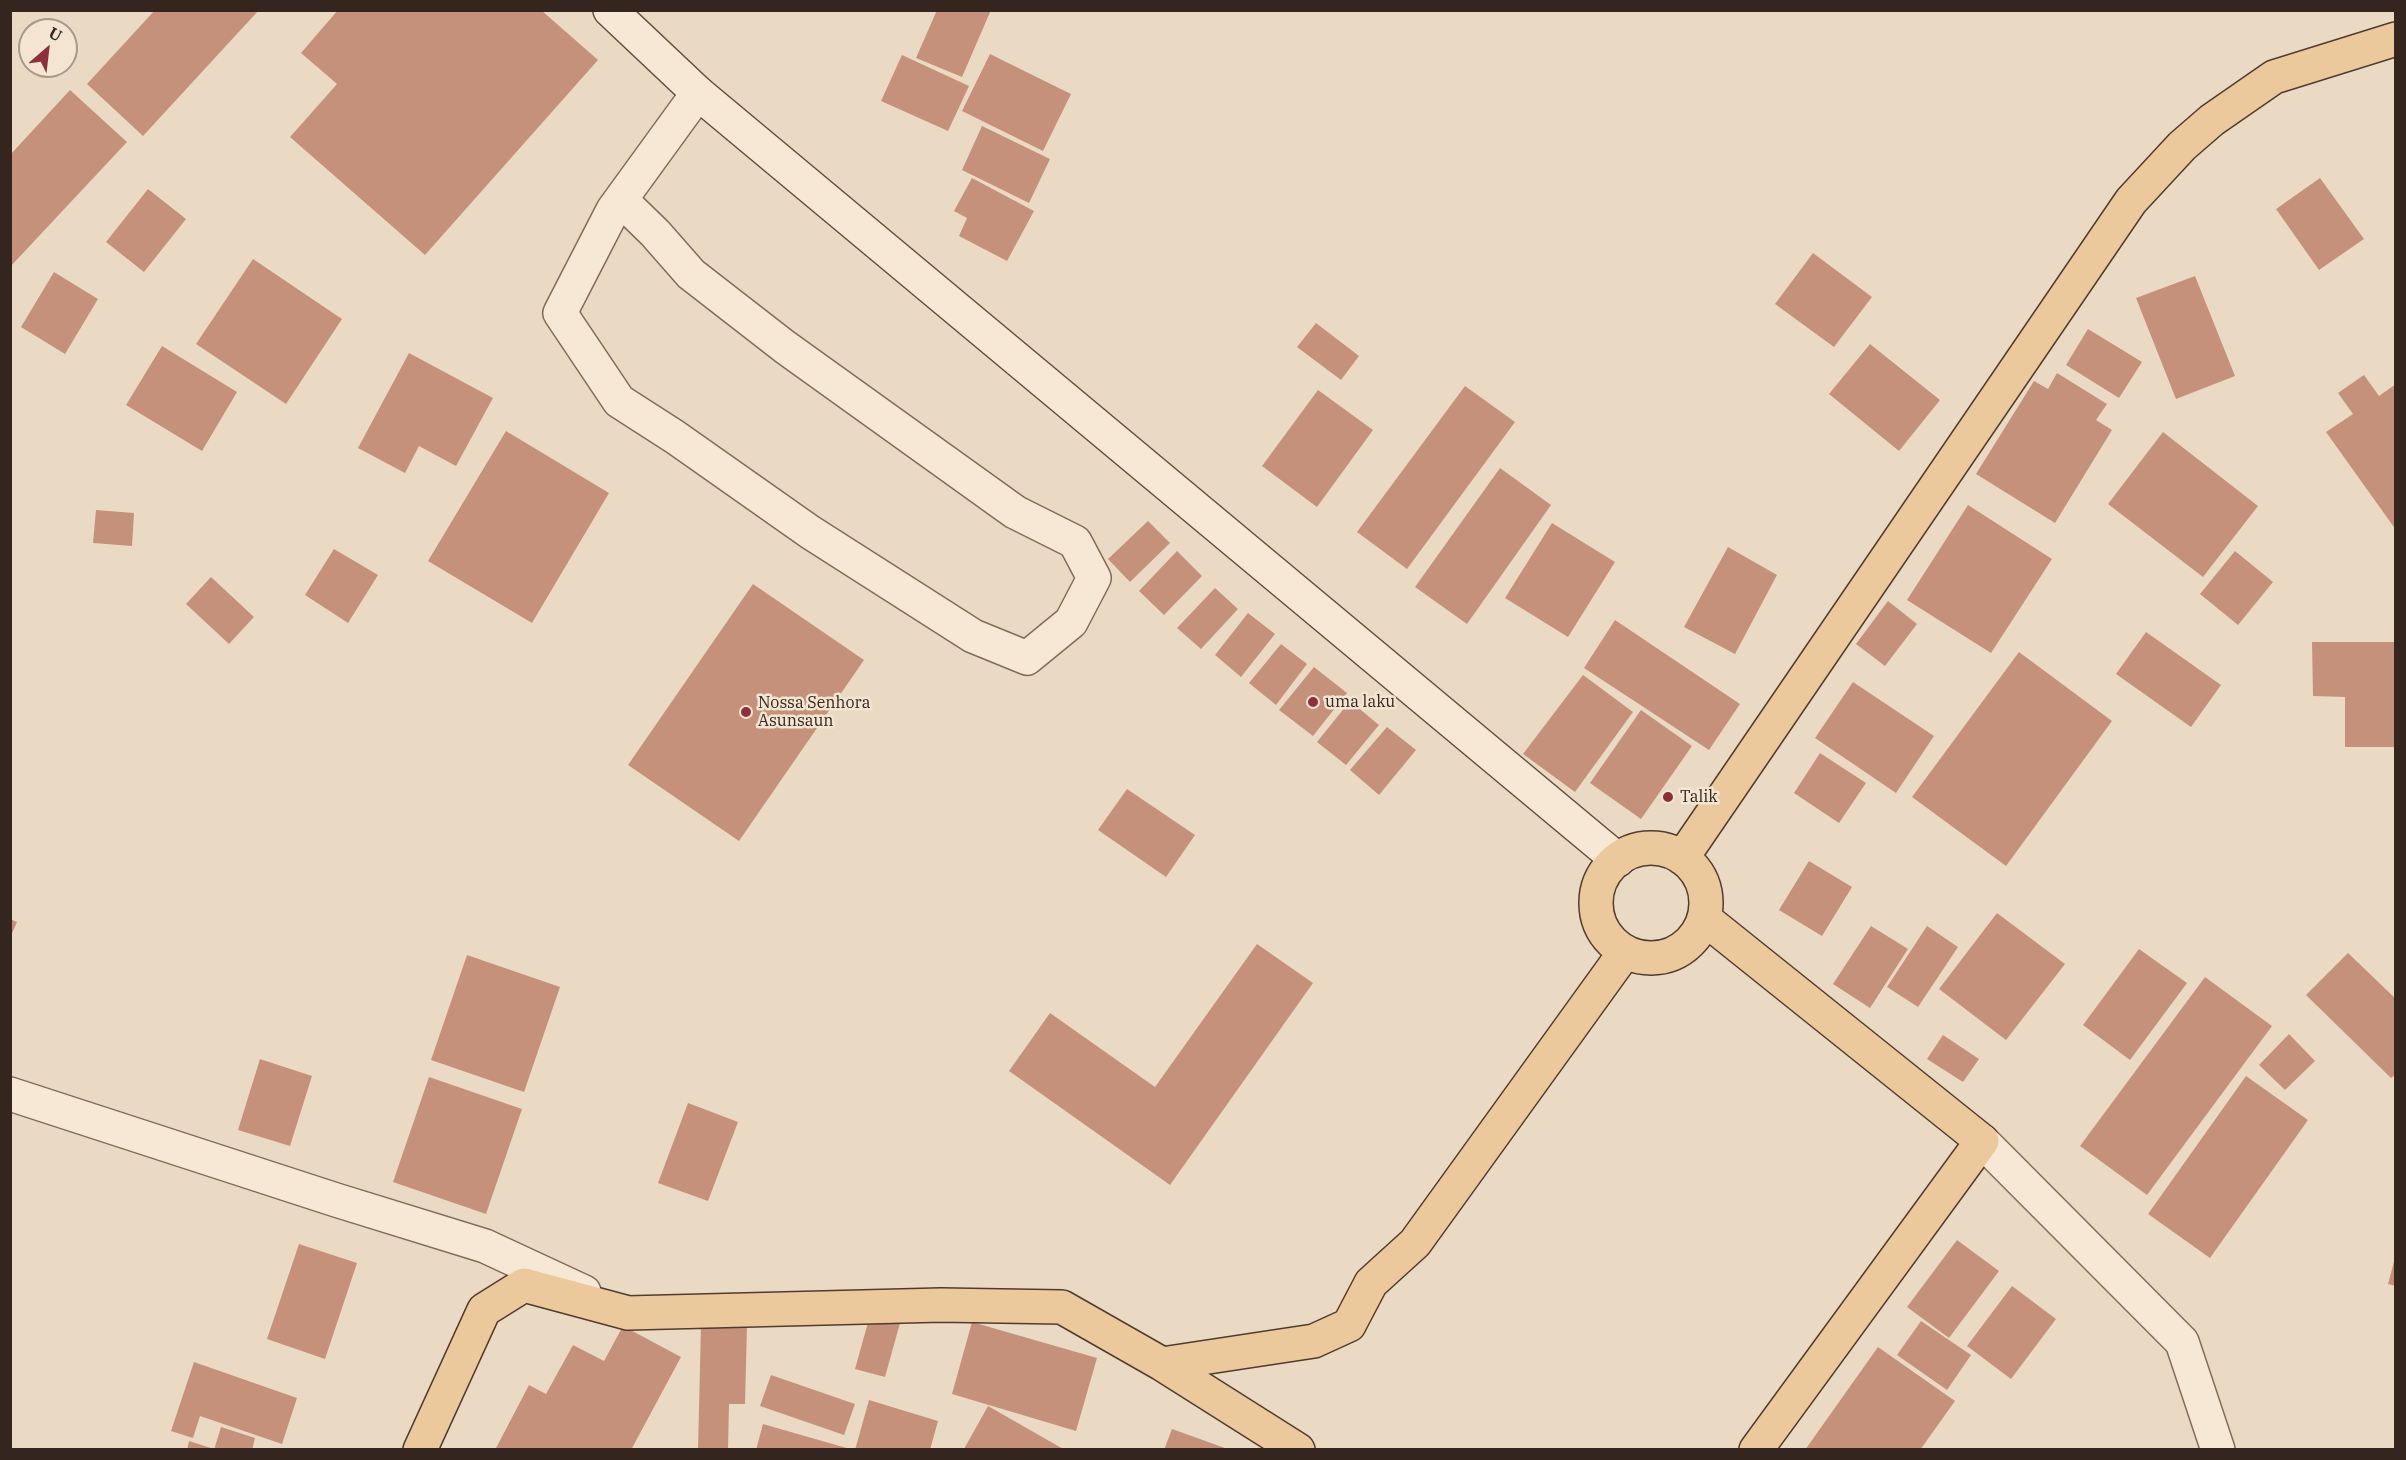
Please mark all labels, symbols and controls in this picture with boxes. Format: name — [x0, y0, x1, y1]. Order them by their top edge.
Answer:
north arrow — [18, 18, 78, 78]
text: U — [45, 22, 66, 46]
place label: uma laku — [1325, 692, 1395, 712]
place label: Nossa Senhora Asunsaun — [758, 693, 870, 731]
marker: uma laku — [1306, 695, 1320, 709]
marker: Nossa Senhora Asunsaun — [739, 705, 753, 719]
place label: Talik — [1680, 787, 1718, 807]
marker: Talik — [1661, 790, 1675, 804]

